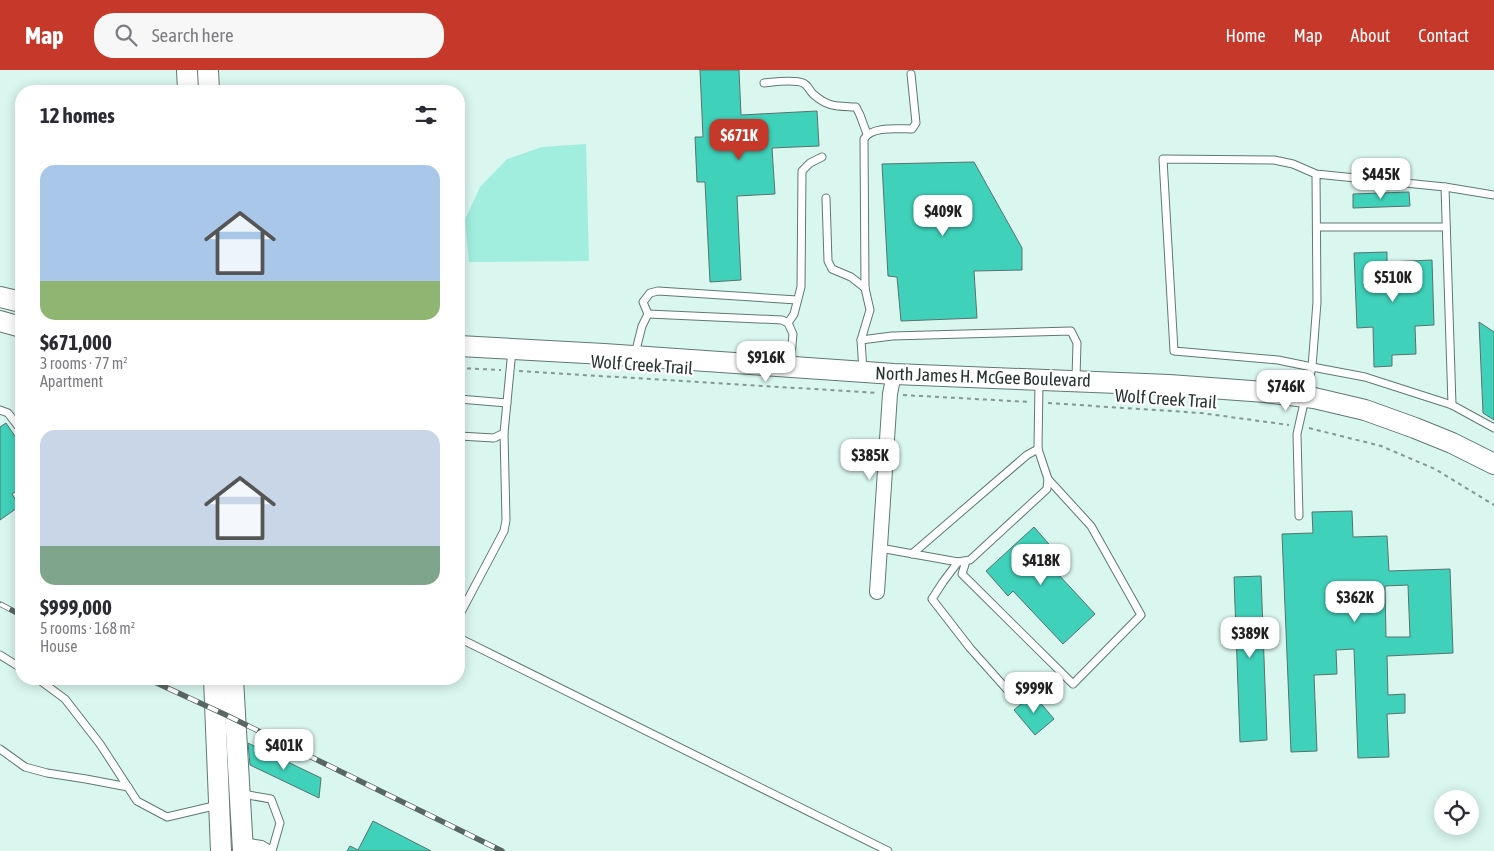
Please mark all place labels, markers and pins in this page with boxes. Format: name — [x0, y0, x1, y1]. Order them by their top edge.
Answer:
pin: $671K — [704, 118, 774, 161]
pin: $445K — [1346, 158, 1416, 200]
pin: $409K — [908, 194, 978, 237]
pin: $510K — [1358, 260, 1428, 303]
pin: $916K — [731, 340, 801, 383]
pin: $746K — [1251, 370, 1321, 412]
pin: $385K — [835, 438, 905, 481]
pin: $418K — [1006, 544, 1076, 586]
pin: $362K — [1320, 580, 1390, 623]
pin: $389K — [1215, 616, 1285, 659]
pin: $999K — [999, 672, 1069, 714]
pin: $401K — [249, 728, 319, 771]

